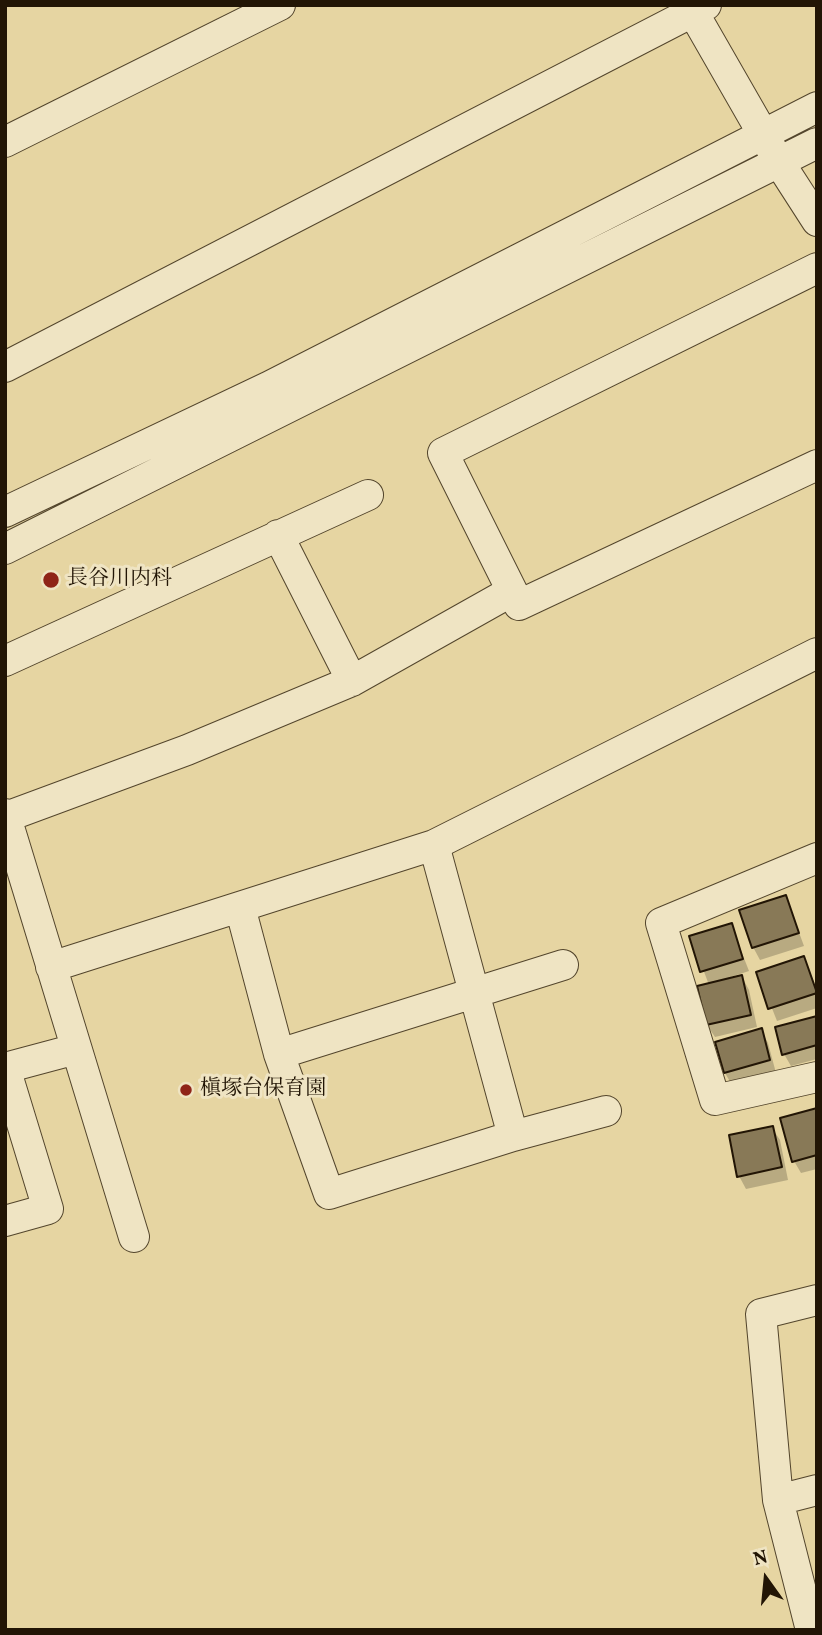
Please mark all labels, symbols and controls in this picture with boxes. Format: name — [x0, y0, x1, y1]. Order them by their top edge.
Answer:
place label: 長谷川内科 — [67, 567, 172, 593]
marker: 長谷川内科 — [41, 570, 61, 590]
place label: 槇塚台保育園 — [200, 1077, 326, 1103]
marker: 槇塚台保育園 — [178, 1082, 194, 1098]
north arrow — [731, 1544, 801, 1614]
text: N — [751, 1544, 771, 1573]

